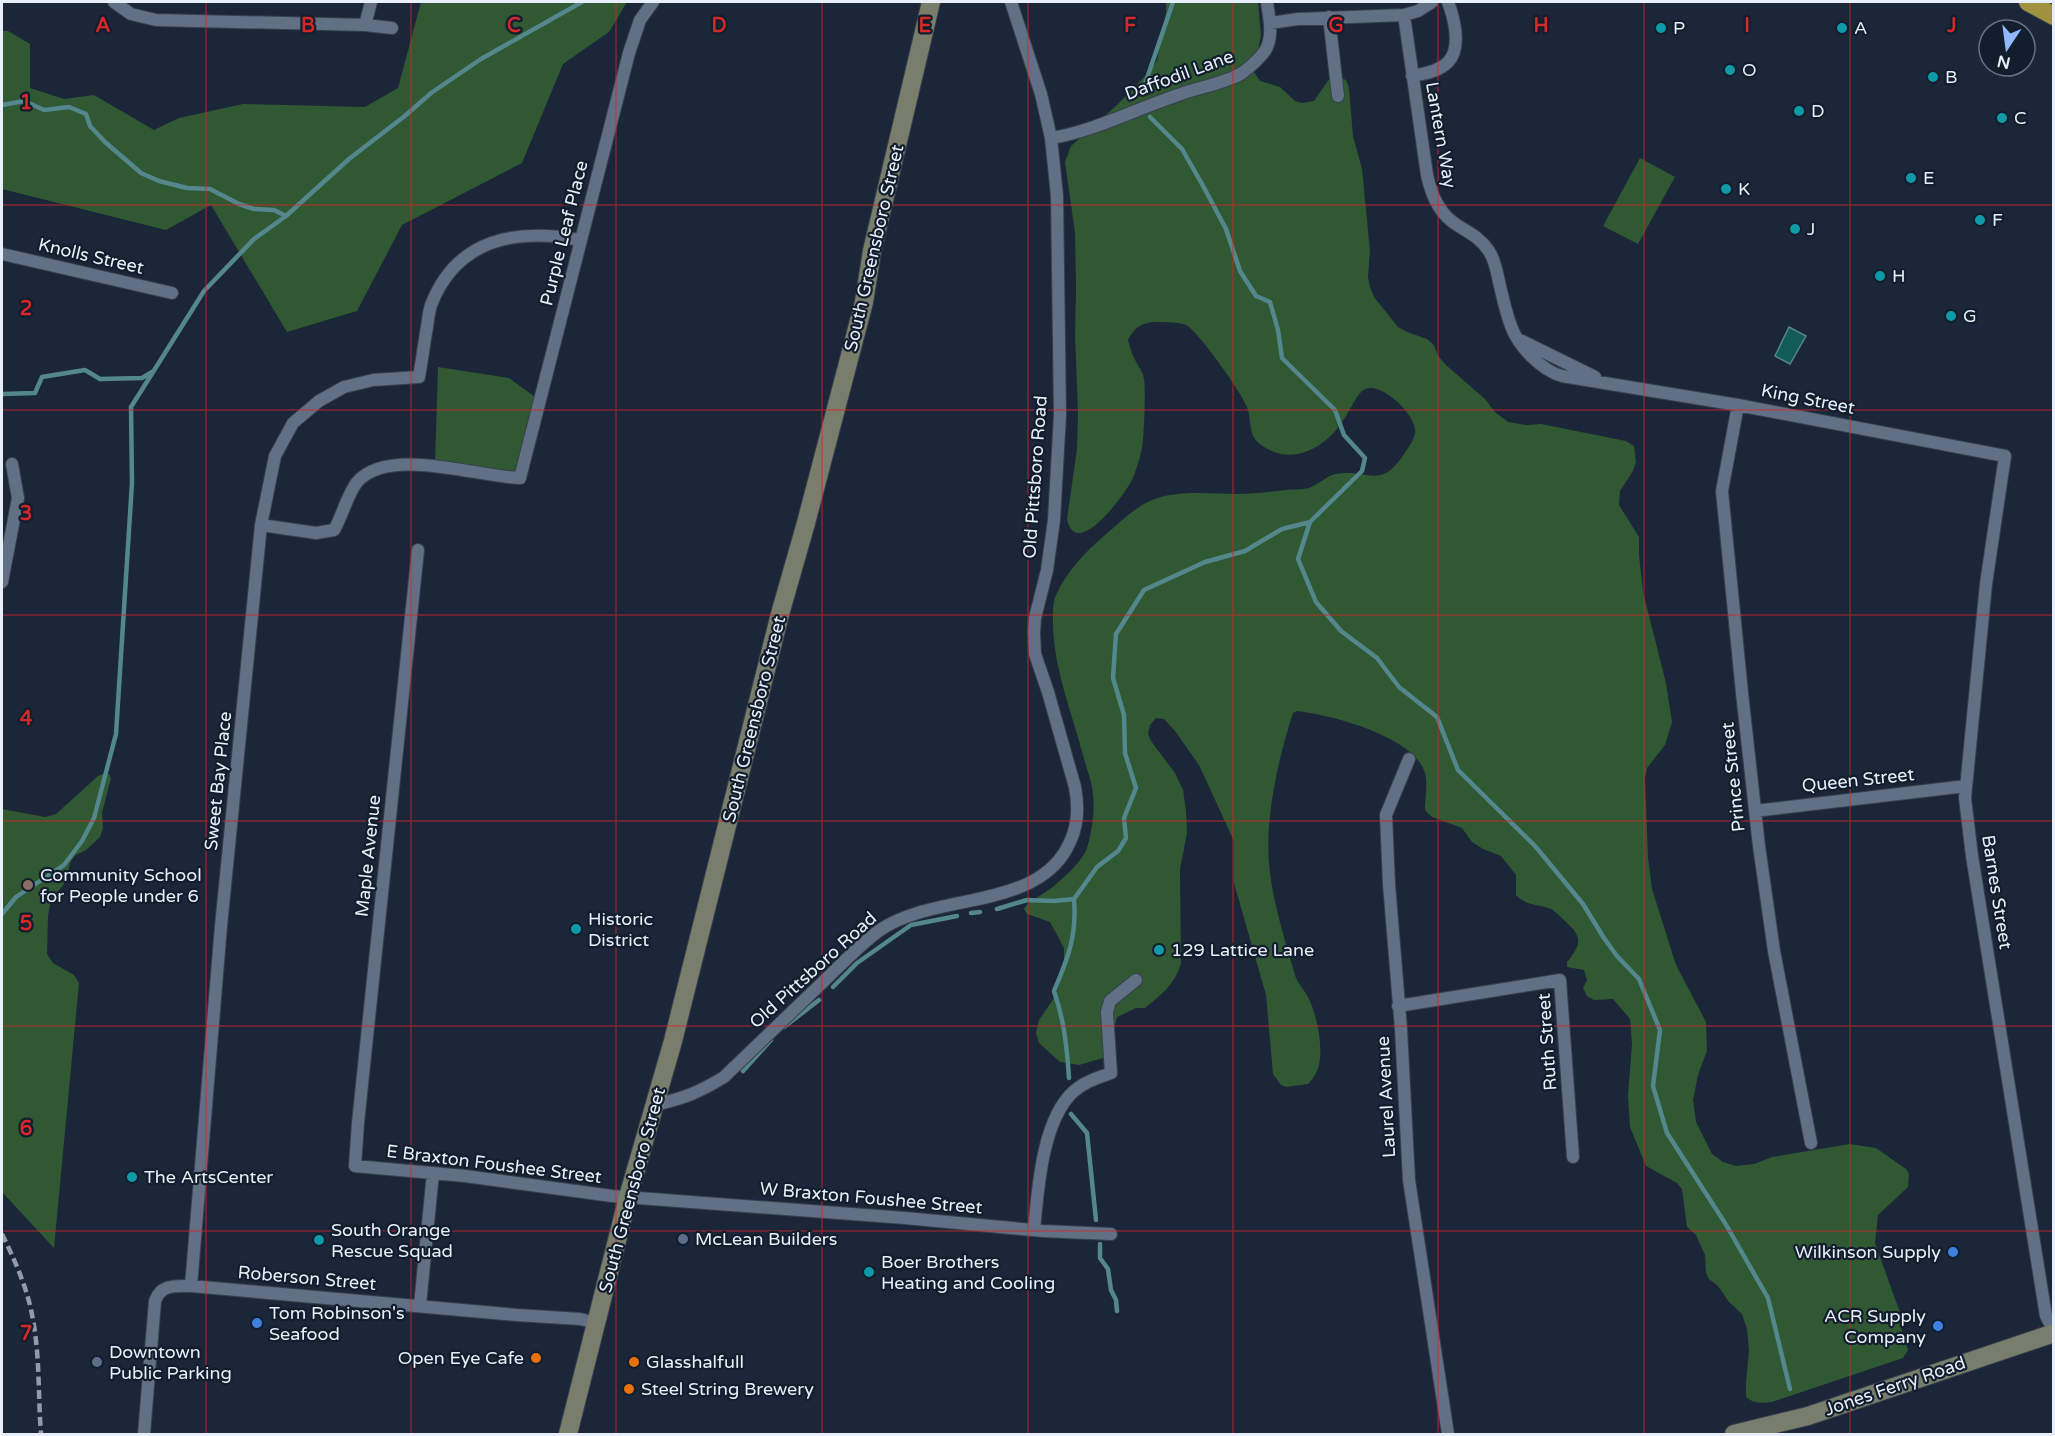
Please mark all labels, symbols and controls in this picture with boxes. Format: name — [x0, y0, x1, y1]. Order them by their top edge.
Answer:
text: A — [96, 14, 111, 38]
text: B — [301, 14, 315, 38]
text: C — [507, 14, 521, 38]
text: D — [711, 14, 727, 38]
text: E — [919, 14, 932, 38]
text: F — [1124, 14, 1136, 38]
text: G — [1328, 14, 1344, 38]
text: H — [1533, 14, 1549, 38]
text: I — [1744, 14, 1750, 38]
text: J — [1946, 14, 1957, 38]
place label: P — [1673, 17, 1685, 39]
place label: A — [1854, 17, 1867, 39]
north arrow — [1977, 18, 2037, 78]
marker: P — [1654, 21, 1668, 35]
marker: A — [1835, 21, 1849, 35]
street label: Daffodil Lane — [1122, 45, 1236, 105]
text: N — [1995, 50, 2012, 73]
place label: O — [1742, 59, 1757, 81]
marker: O — [1723, 63, 1737, 77]
place label: B — [1945, 66, 1957, 88]
marker: B — [1926, 70, 1940, 84]
street label: Lantern Way — [1421, 80, 1461, 190]
text: 1 — [20, 91, 32, 115]
place label: D — [1811, 100, 1825, 122]
marker: D — [1792, 104, 1806, 118]
place label: C — [2014, 107, 2027, 129]
marker: C — [1995, 111, 2009, 125]
street label: South Greensboro Street — [839, 142, 909, 354]
street label: Purple Leaf Place — [535, 158, 593, 308]
place label: E — [1923, 167, 1934, 189]
marker: E — [1904, 171, 1918, 185]
place label: K — [1738, 178, 1750, 200]
marker: K — [1719, 182, 1733, 196]
place label: F — [1992, 209, 2003, 231]
marker: F — [1973, 213, 1987, 227]
place label: J — [1807, 218, 1815, 240]
marker: J — [1788, 222, 1802, 236]
street label: Knolls Street — [36, 233, 146, 279]
place label: H — [1892, 265, 1906, 287]
marker: H — [1873, 269, 1887, 283]
text: 2 — [20, 297, 32, 321]
place label: G — [1963, 305, 1977, 327]
marker: G — [1944, 309, 1958, 323]
street label: King Street — [1759, 379, 1857, 419]
street label: Old Pittsboro Road — [1018, 395, 1052, 559]
text: 3 — [20, 502, 32, 526]
street label: South Greensboro Street — [718, 613, 790, 824]
text: 4 — [20, 707, 33, 731]
street label: Sweet Bay Place — [200, 710, 236, 852]
street label: Prince Street — [1716, 721, 1750, 833]
street label: Queen Street — [1801, 763, 1915, 797]
street label: Maple Avenue — [351, 794, 385, 918]
street label: Barnes Street — [1977, 833, 2017, 951]
place label: Community School for People under 6 — [40, 864, 202, 907]
marker: Community School for People under 6 — [21, 878, 35, 892]
street label: Old Pittsboro Road — [745, 907, 881, 1033]
place label: Historic District — [588, 908, 653, 951]
text: 5 — [20, 912, 32, 936]
marker: Historic District — [569, 922, 583, 936]
place label: 129 Lattice Lane — [1171, 939, 1314, 961]
marker: 129 Lattice Lane — [1152, 943, 1166, 957]
street label: Ruth Street — [1533, 992, 1561, 1092]
street label: Laurel Avenue — [1372, 1036, 1400, 1158]
street label: South Greensboro Street — [594, 1085, 670, 1295]
text: 6 — [20, 1117, 32, 1141]
street label: E Braxton Foushee Street — [385, 1140, 603, 1188]
place label: The ArtsCenter — [144, 1166, 273, 1188]
marker: The ArtsCenter — [125, 1170, 139, 1184]
street label: W Braxton Foushee Street — [759, 1177, 983, 1219]
place label: South Orange Rescue Squad — [331, 1219, 453, 1262]
place label: McLean Builders — [695, 1228, 837, 1250]
marker: McLean Builders — [676, 1232, 690, 1246]
marker: South Orange Rescue Squad — [312, 1233, 326, 1247]
place label: Wilkinson Supply — [1795, 1241, 1941, 1263]
marker: Wilkinson Supply — [1946, 1245, 1960, 1259]
place label: Boer Brothers Heating and Cooling — [881, 1251, 1055, 1294]
street label: Roberson Street — [237, 1261, 377, 1295]
marker: Boer Brothers Heating and Cooling — [862, 1265, 876, 1279]
place label: Tom Robinson's Seafood — [269, 1302, 405, 1345]
place label: ACR Supply Company — [1824, 1305, 1926, 1348]
marker: Tom Robinson's Seafood — [250, 1316, 264, 1330]
marker: ACR Supply Company — [1931, 1319, 1945, 1333]
text: 7 — [20, 1322, 32, 1346]
place label: Downtown Public Parking — [109, 1341, 232, 1384]
place label: Open Eye Cafe — [398, 1347, 524, 1369]
marker: Open Eye Cafe — [529, 1351, 543, 1365]
place label: Glasshalfull — [646, 1351, 744, 1373]
street label: Jones Ferry Road — [1822, 1352, 1968, 1420]
marker: Downtown Public Parking — [90, 1355, 104, 1369]
marker: Glasshalfull — [627, 1355, 641, 1369]
place label: Steel String Brewery — [641, 1378, 814, 1400]
marker: Steel String Brewery — [622, 1382, 636, 1396]

